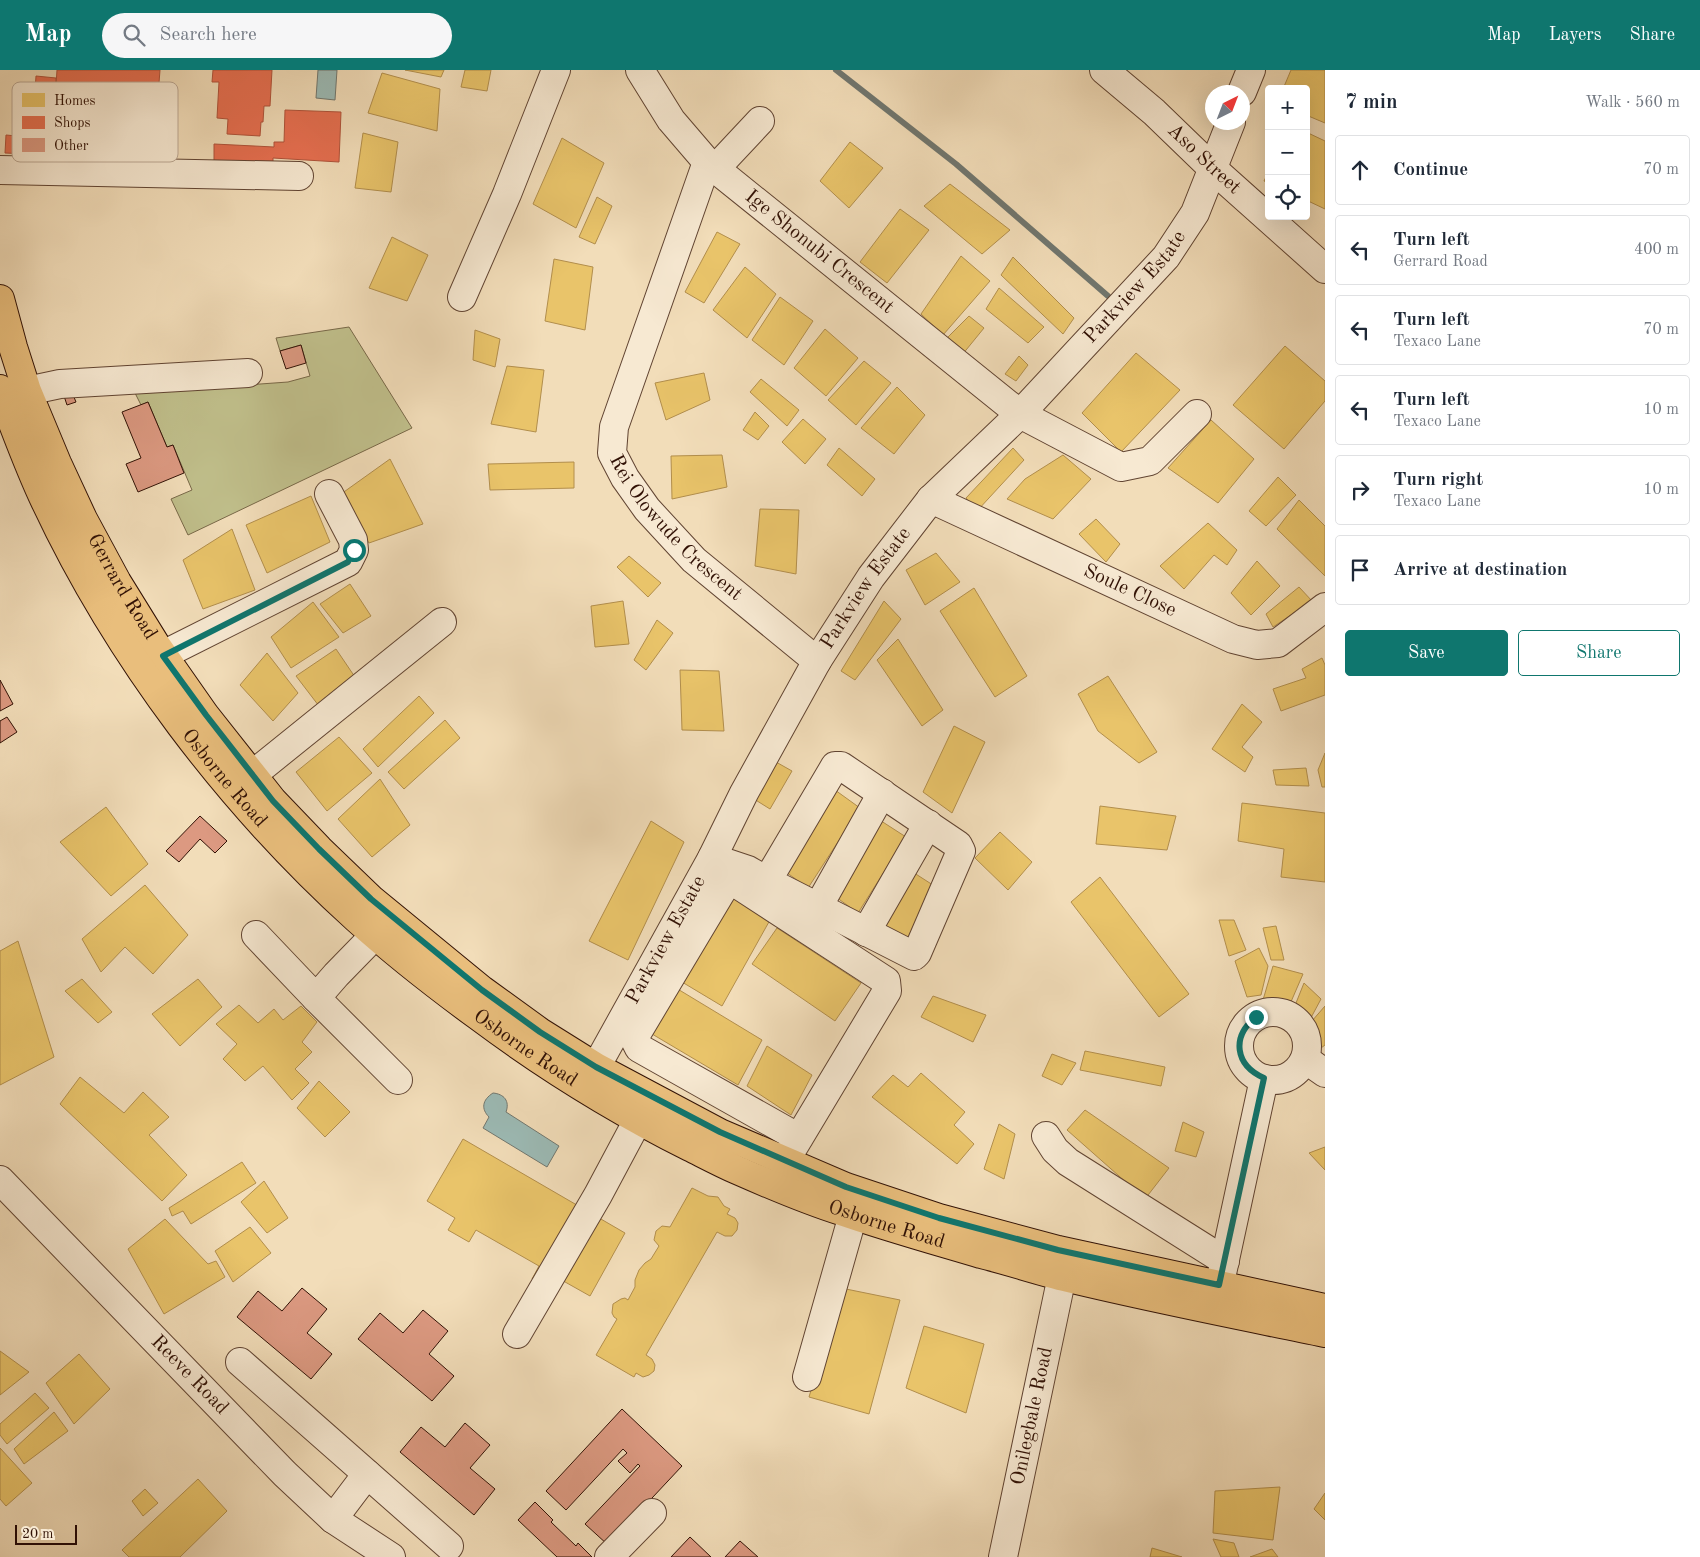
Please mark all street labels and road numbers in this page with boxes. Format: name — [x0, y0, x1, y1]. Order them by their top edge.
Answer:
street label: Aso Street — [1163, 120, 1244, 198]
street label: Ige Shonubi Crescent — [741, 186, 897, 318]
street label: Parkview Estate — [1081, 228, 1190, 348]
street label: Rei Olowude Crescent — [605, 452, 746, 605]
street label: Parkview Estate — [817, 524, 915, 653]
street label: Gerrard Road — [83, 531, 160, 644]
street label: Soule Close — [1080, 561, 1179, 621]
street label: Osborne Road — [178, 726, 270, 832]
street label: Parkview Estate — [623, 873, 710, 1008]
street label: Osborne Road — [469, 1006, 581, 1091]
street label: Osborne Road — [825, 1197, 947, 1253]
street label: Reeve Road — [147, 1332, 232, 1419]
street label: Onilegbale Road — [1008, 1345, 1057, 1487]

